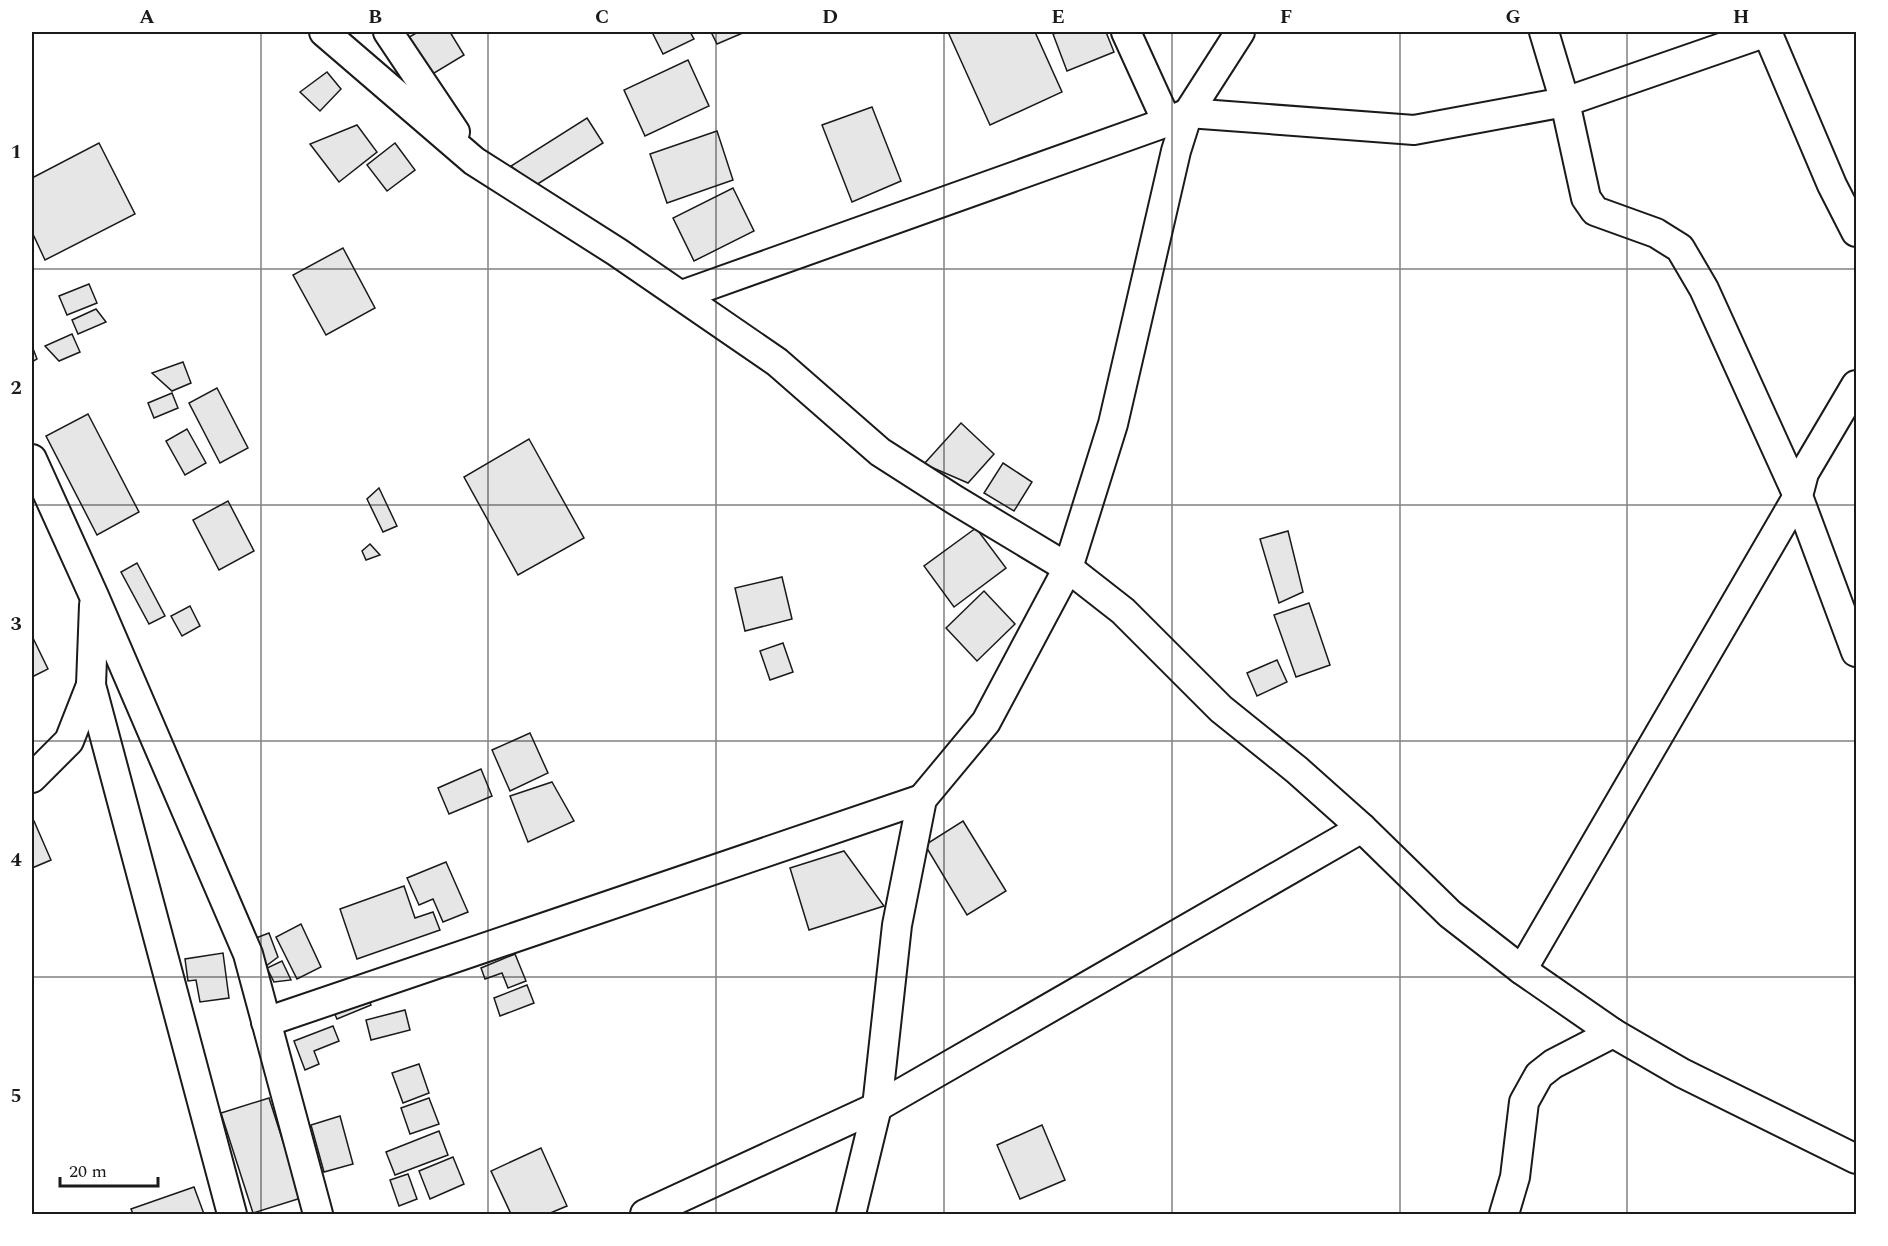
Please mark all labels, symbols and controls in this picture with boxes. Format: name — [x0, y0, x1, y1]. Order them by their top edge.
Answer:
text: A — [139, 2, 155, 32]
text: B — [368, 2, 382, 32]
text: C — [595, 2, 609, 32]
text: D — [822, 2, 838, 32]
text: E — [1051, 2, 1065, 32]
text: F — [1280, 2, 1292, 32]
text: G — [1505, 2, 1521, 32]
text: H — [1733, 2, 1749, 32]
text: 1 — [10, 137, 22, 167]
text: 2 — [10, 373, 22, 403]
text: 3 — [10, 609, 22, 639]
text: 4 — [10, 845, 22, 875]
text: 5 — [10, 1081, 22, 1111]
scale bar — [60, 1150, 158, 1188]
text: 20 m — [69, 1158, 107, 1185]

